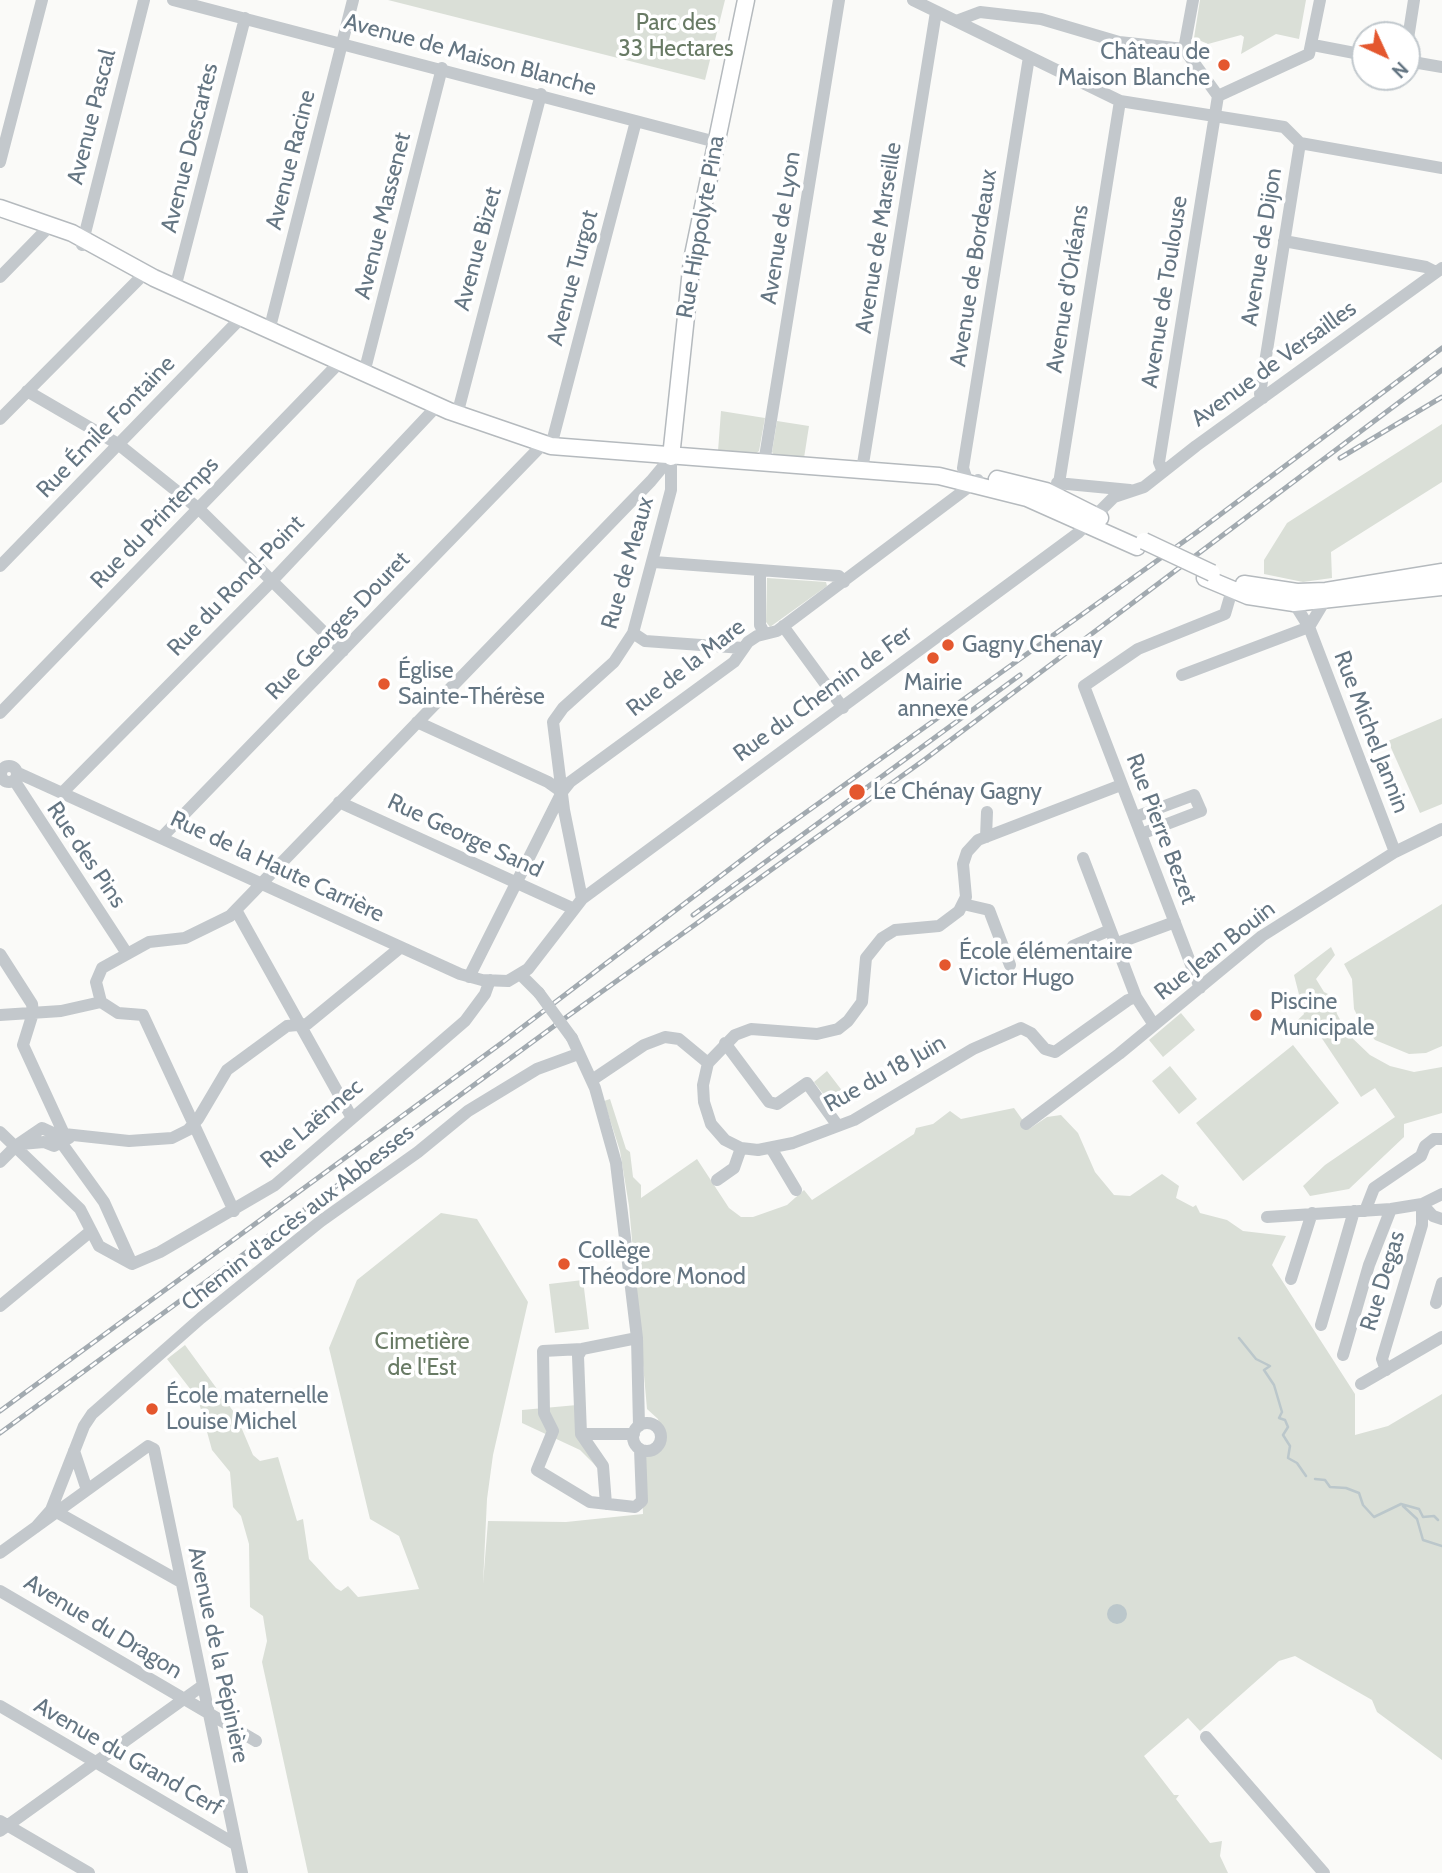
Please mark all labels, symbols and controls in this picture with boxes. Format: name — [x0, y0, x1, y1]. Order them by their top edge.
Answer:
street label: Avenue de Maison Blanche — [341, 8, 599, 102]
park label: Parc des 33 Hectares — [618, 9, 734, 63]
north arrow — [1351, 21, 1421, 91]
place label: Château de Maison Blanche — [1058, 38, 1210, 92]
street label: Avenue Pascal — [62, 47, 122, 187]
marker: Château de Maison Blanche — [1216, 57, 1232, 73]
text: N — [1387, 57, 1413, 83]
street label: Avenue Descartes — [156, 60, 224, 236]
street label: Avenue Racine — [260, 87, 322, 233]
street label: Avenue Massenet — [349, 130, 417, 302]
street label: Rue Hippolyte Pina — [671, 133, 731, 321]
street label: Avenue de Marseille — [850, 140, 908, 336]
street label: Avenue de Lyon — [755, 150, 807, 306]
street label: Avenue de Dijon — [1236, 166, 1288, 328]
street label: Avenue de Bordeaux — [945, 167, 1003, 369]
street label: Avenue Bizet — [448, 184, 508, 314]
street label: Avenue de Toulouse — [1136, 194, 1194, 390]
street label: Avenue d'Orléans — [1041, 203, 1095, 375]
street label: Avenue Turgot — [542, 207, 604, 349]
street label: Avenue de Versailles — [1186, 295, 1362, 433]
street label: Rue Émile Fontaine — [31, 350, 181, 504]
street label: Rue du Printemps — [85, 451, 225, 595]
street label: Rue de Meaux — [596, 494, 660, 632]
street label: Rue du Rond-Point — [162, 510, 310, 662]
street label: Rue Georges Douret — [260, 546, 416, 706]
street label: Rue de la Mare — [621, 613, 751, 723]
street label: Rue du Chemin de Fer — [728, 620, 918, 768]
place label: Gagny Chenay — [962, 631, 1103, 659]
marker: Gagny Chenay — [940, 637, 956, 653]
street label: Rue Michel Jannin — [1327, 647, 1415, 817]
marker: Mairie annexe — [925, 650, 941, 666]
place label: Église Sainte-Thérèse — [398, 657, 545, 711]
place label: Mairie annexe — [898, 669, 968, 723]
marker: Église Sainte-Thérèse — [376, 676, 392, 692]
street label: Rue Pierre Bezet — [1120, 750, 1202, 908]
place label: Le Chénay Gagny — [873, 778, 1042, 806]
marker: Le Chénay Gagny — [847, 782, 867, 802]
street label: Rue George Sand — [383, 788, 547, 884]
street label: Rue des Pins — [40, 797, 132, 913]
street label: Rue de la Haute Carrière — [166, 805, 388, 929]
street label: Rue Jean Bouin — [1149, 895, 1281, 1007]
place label: École élémentaire Victor Hugo — [959, 938, 1132, 992]
marker: École élémentaire Victor Hugo — [937, 957, 953, 973]
place label: Piscine Municipale — [1270, 988, 1374, 1042]
marker: Piscine Municipale — [1248, 1007, 1264, 1023]
street label: Rue du 18 Juin — [819, 1029, 951, 1119]
street label: Rue Laënnec — [255, 1073, 369, 1175]
street label: Chemin d'accès aux Abbesses — [176, 1119, 420, 1317]
street label: Rue Degas — [1355, 1228, 1411, 1334]
place label: Collège Théodore Monod — [578, 1237, 746, 1291]
marker: Collège Théodore Monod — [556, 1256, 572, 1272]
park label: Cimetière de l'Est — [375, 1328, 469, 1382]
place label: École maternelle Louise Michel — [166, 1382, 328, 1436]
marker: École maternelle Louise Michel — [144, 1401, 160, 1417]
street label: Avenue de la Pépinière — [182, 1545, 254, 1765]
street label: Avenue du Dragon — [19, 1569, 187, 1685]
street label: Avenue du Grand Cerf — [29, 1692, 227, 1822]

